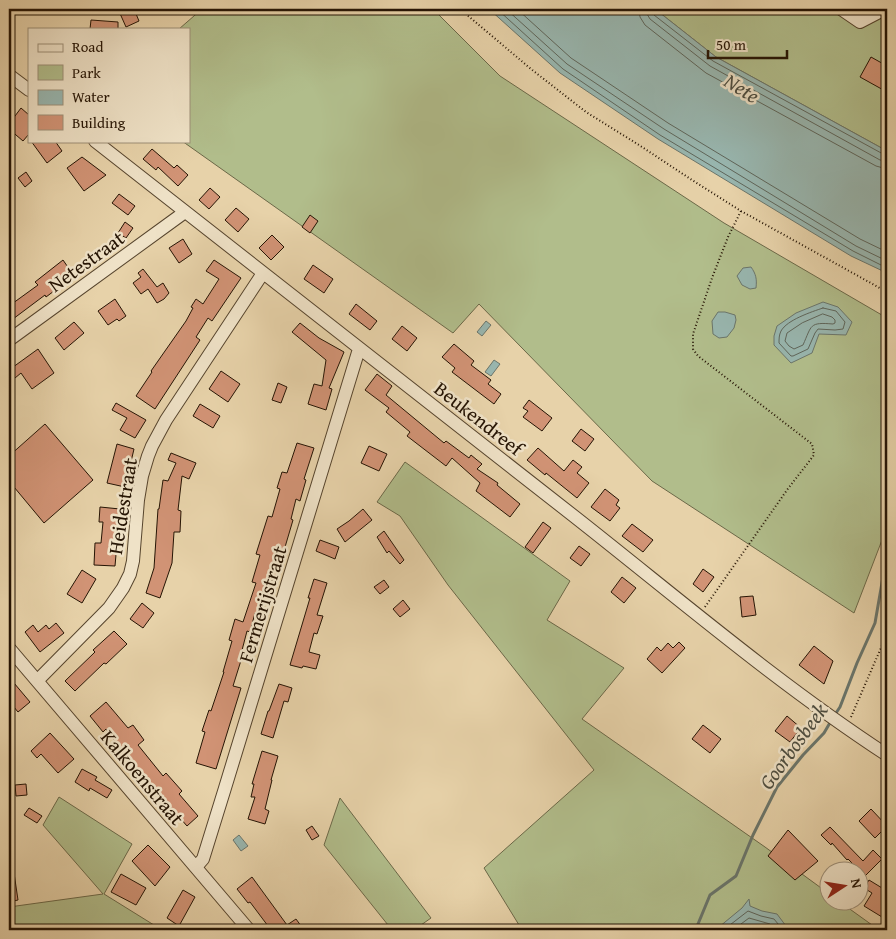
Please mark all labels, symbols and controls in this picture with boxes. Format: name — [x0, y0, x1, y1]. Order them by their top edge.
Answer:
legend — [28, 28, 190, 142]
scale bar — [708, 28, 787, 60]
text: 50 m — [716, 34, 747, 55]
text: Road — [72, 36, 103, 57]
text: Park — [72, 62, 101, 83]
water label: Nete — [718, 65, 766, 111]
text: Water — [72, 86, 110, 107]
text: Building — [72, 112, 126, 133]
street label: Netestraat — [42, 223, 130, 299]
street label: Beukendreef — [428, 374, 532, 464]
street label: Heidestraat — [100, 456, 144, 556]
street label: Fermerijstraat — [231, 542, 293, 666]
water label: Goorbosbeek — [751, 696, 835, 796]
street label: Kalkoenstraat — [94, 723, 192, 831]
north arrow — [818, 862, 868, 912]
text: N — [846, 877, 868, 891]

